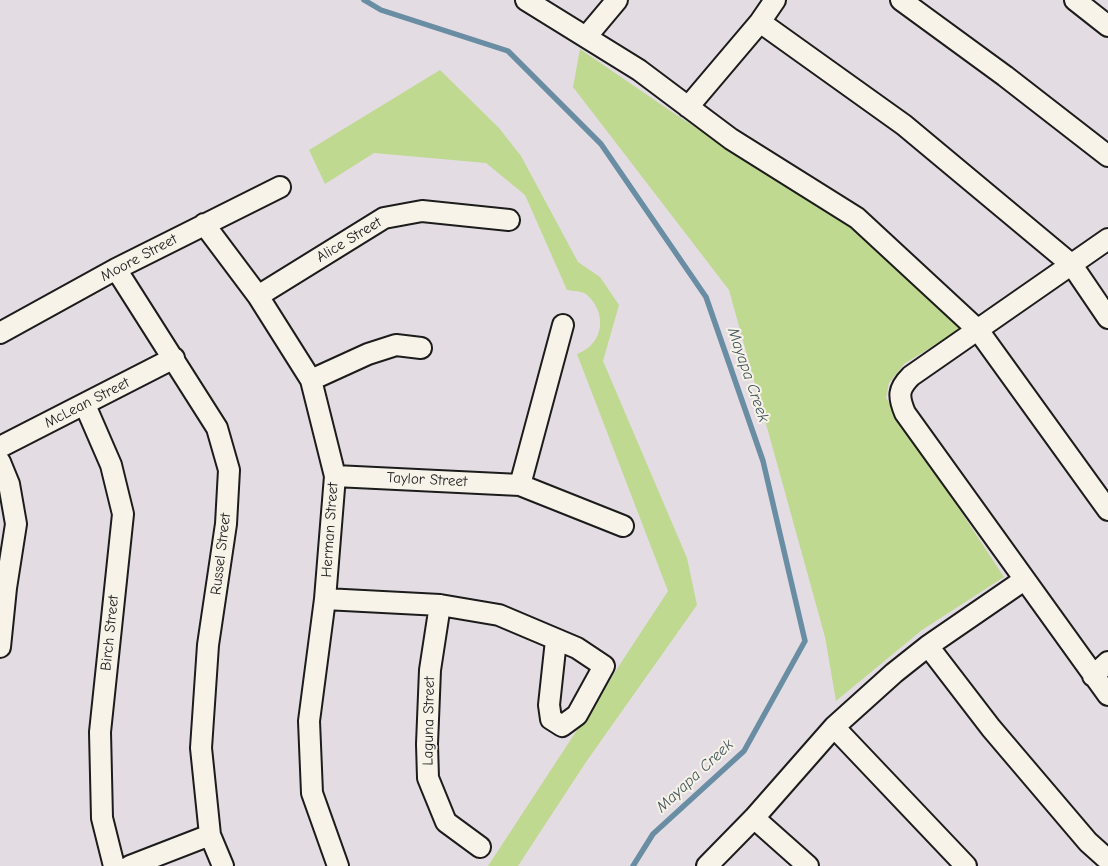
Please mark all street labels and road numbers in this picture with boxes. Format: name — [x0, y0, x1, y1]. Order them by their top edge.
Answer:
street label: Alice Street — [313, 214, 385, 266]
street label: Moore Street — [98, 230, 180, 286]
street label: McLean Street — [41, 374, 133, 432]
street label: Taylor Street — [386, 469, 468, 491]
street label: Herman Street — [318, 482, 342, 578]
street label: Russel Street — [207, 512, 235, 596]
street label: Birch Street — [97, 594, 123, 672]
street label: Laguna Street — [419, 676, 439, 766]

